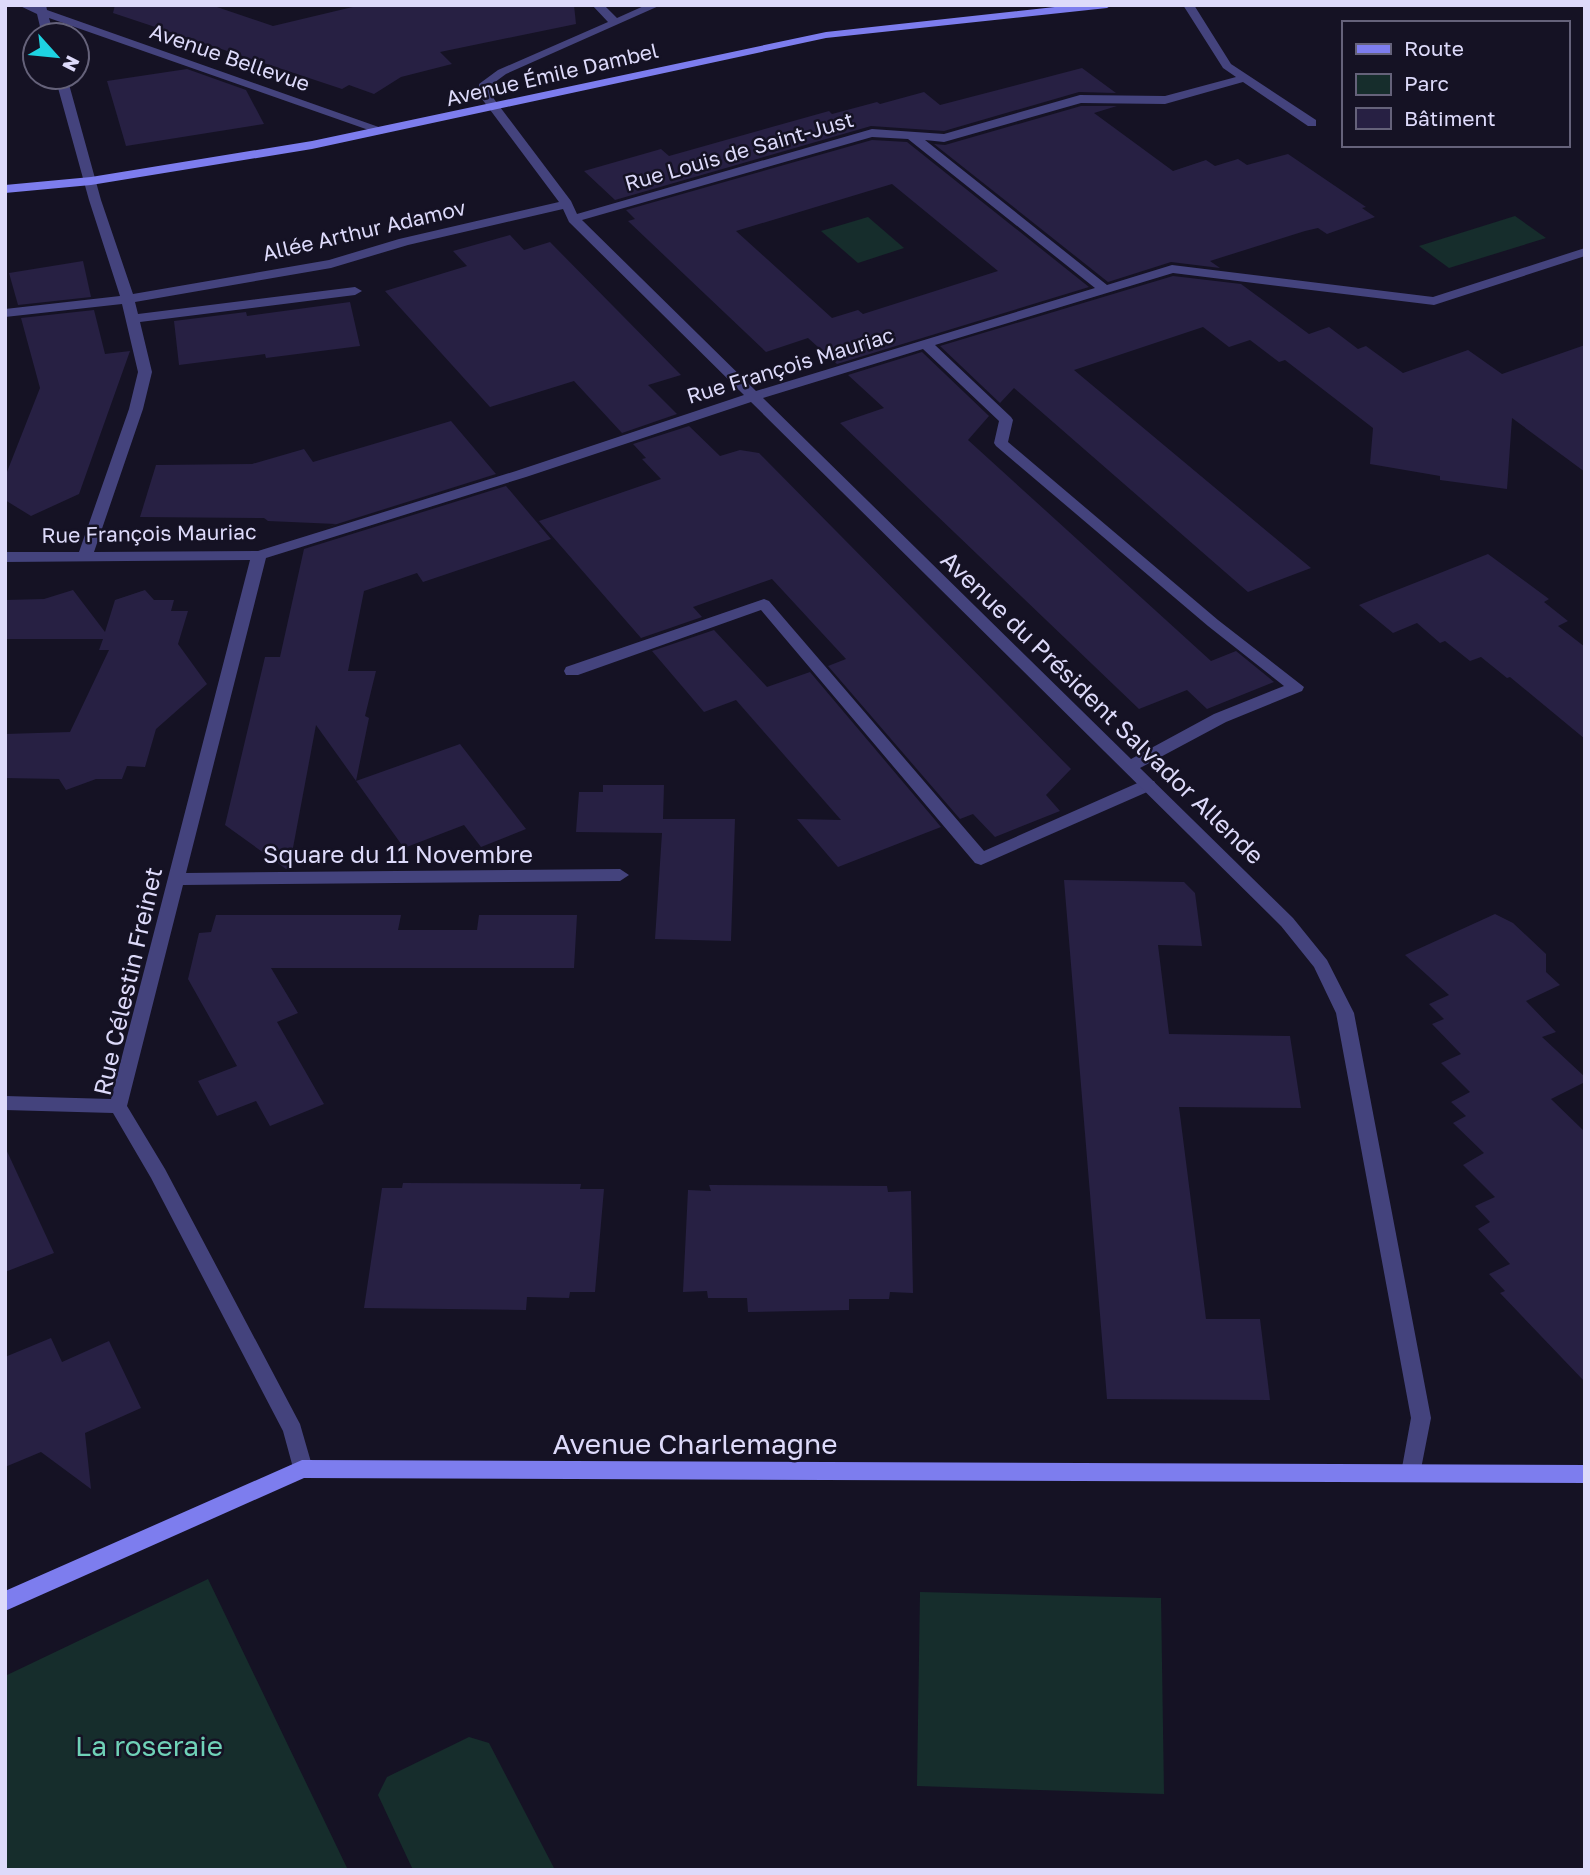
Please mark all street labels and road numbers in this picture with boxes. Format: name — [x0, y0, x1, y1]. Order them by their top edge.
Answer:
street label: Avenue Bellevue — [147, 17, 313, 97]
street label: Avenue Émile Dambel — [443, 37, 661, 111]
street label: Rue Louis de Saint-Just — [622, 106, 856, 196]
street label: Allée Arthur Adamov — [260, 194, 468, 266]
street label: Rue François Mauriac — [683, 321, 897, 409]
street label: Rue François Mauriac — [41, 518, 257, 548]
street label: Avenue du Président Salvador Allende — [935, 545, 1271, 869]
street label: Square du 11 Novembre — [263, 839, 533, 868]
street label: Rue Célestin Freinet — [87, 864, 167, 1098]
street label: Avenue Charlemagne — [552, 1427, 838, 1460]

